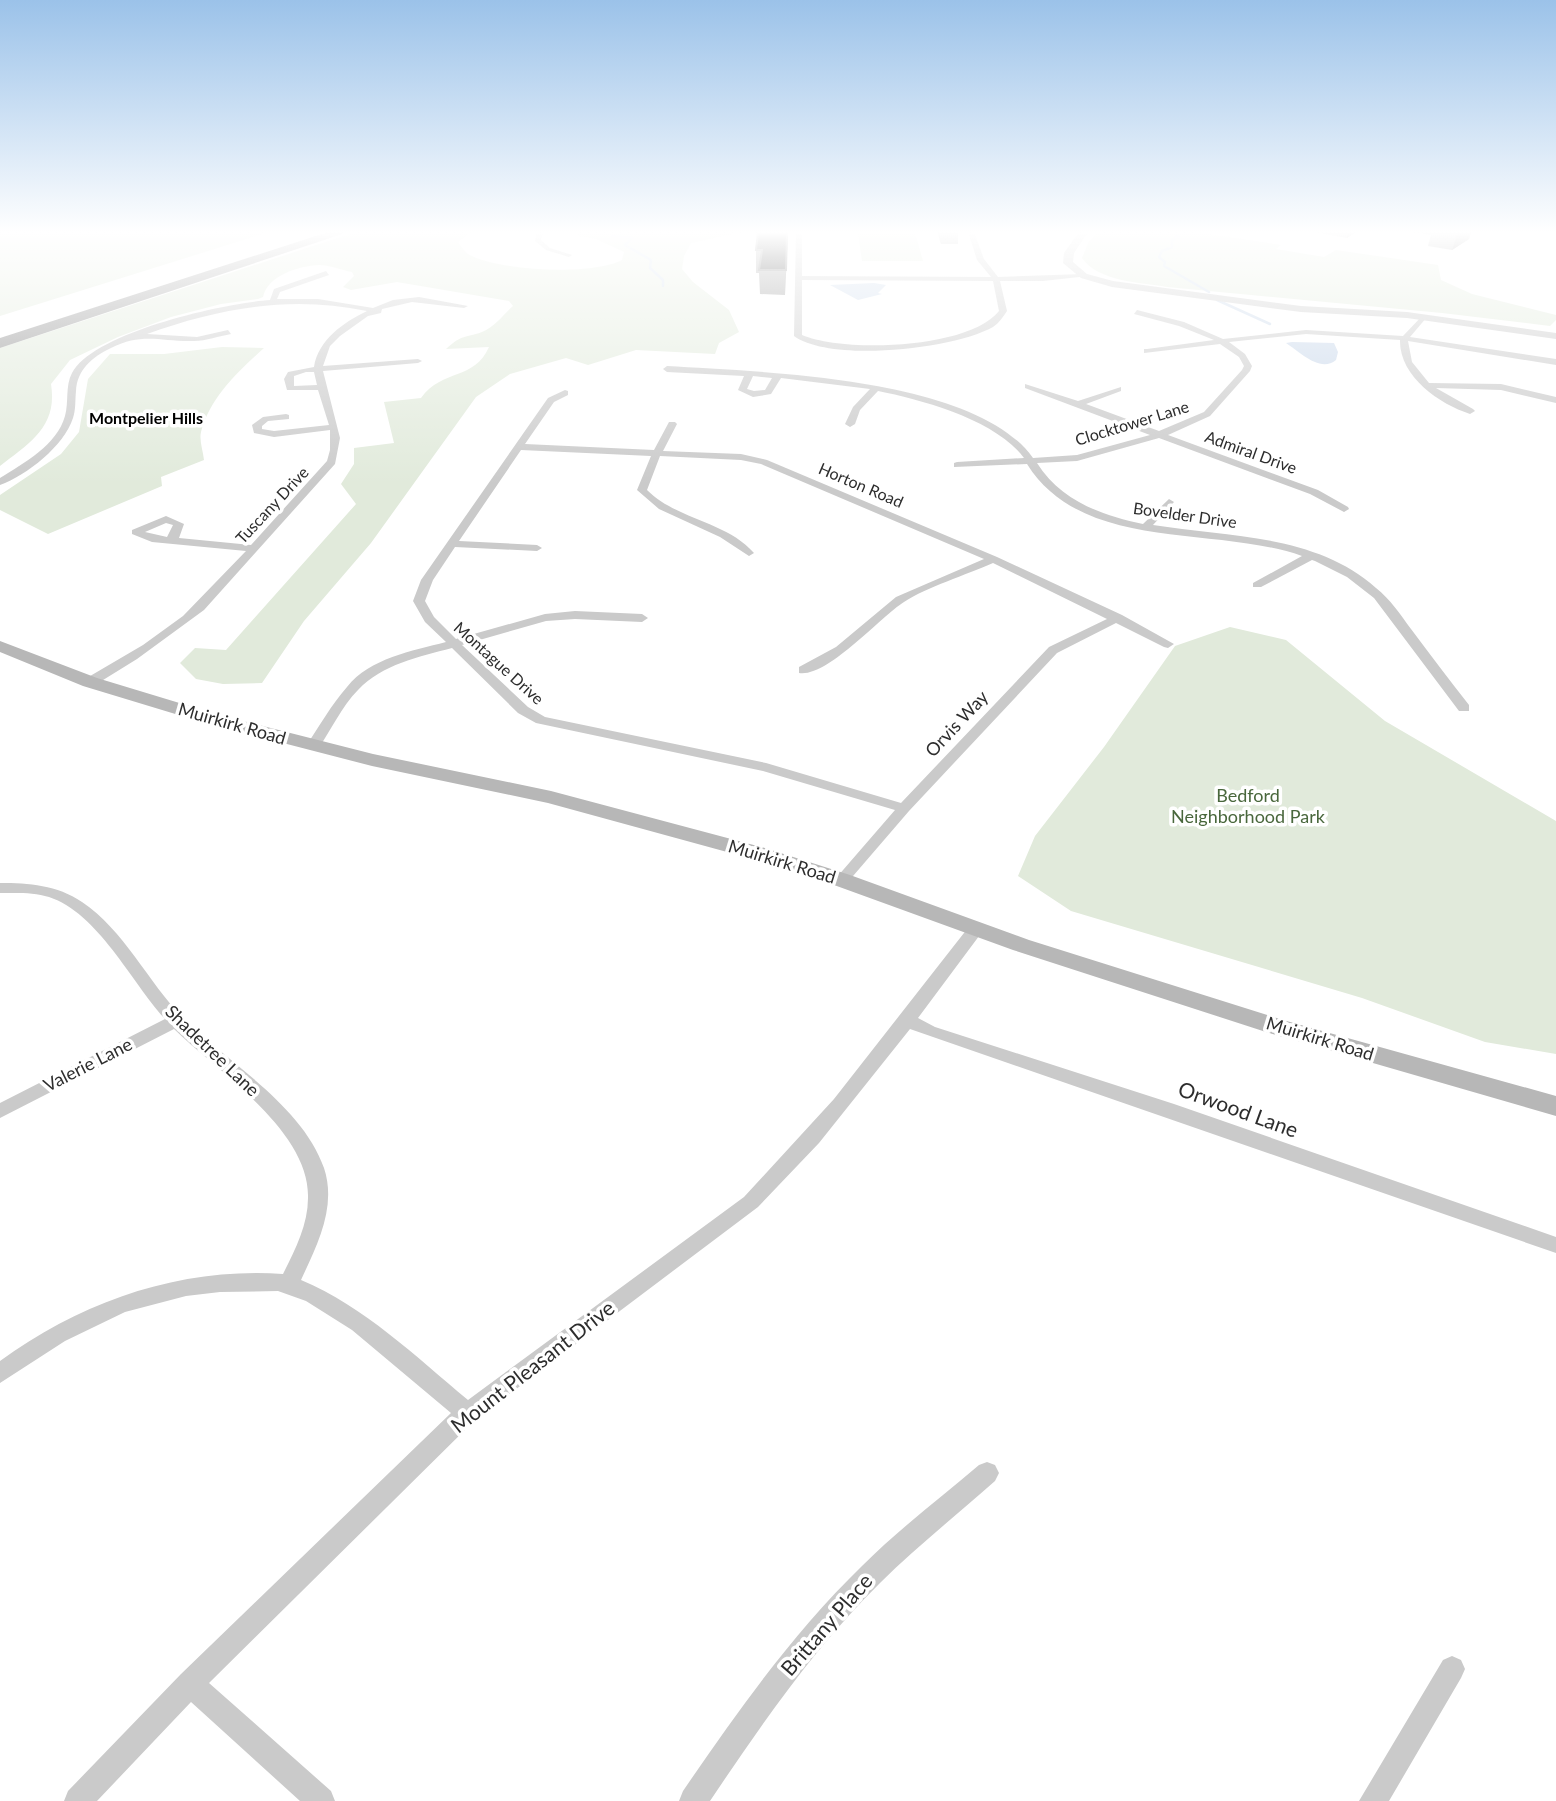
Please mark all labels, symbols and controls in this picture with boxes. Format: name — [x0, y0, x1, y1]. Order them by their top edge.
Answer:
street label: Clocktower Lane — [1073, 396, 1191, 449]
district label: Montpelier Hills — [89, 408, 203, 427]
street label: Admiral Drive — [1203, 426, 1300, 477]
street label: Horton Road — [816, 458, 906, 511]
street label: Tuscany Drive — [231, 462, 312, 547]
street label: Bovelder Drive — [1132, 498, 1238, 531]
street label: Montague Drive — [451, 617, 548, 708]
street label: Orvis Way — [920, 685, 993, 761]
street label: Muirkirk Road — [176, 697, 289, 749]
park label: Bedford Neighborhood Park — [1171, 784, 1326, 827]
street label: Muirkirk Road — [726, 834, 839, 888]
street label: Shadetree Lane — [161, 1000, 264, 1101]
street label: Muirkirk Road — [1264, 1011, 1377, 1065]
street label: Valerie Lane — [40, 1032, 135, 1096]
street label: Orwood Lane — [1175, 1075, 1302, 1142]
street label: Mount Pleasant Drive — [445, 1294, 619, 1437]
street label: Brittany Place — [775, 1568, 877, 1680]

